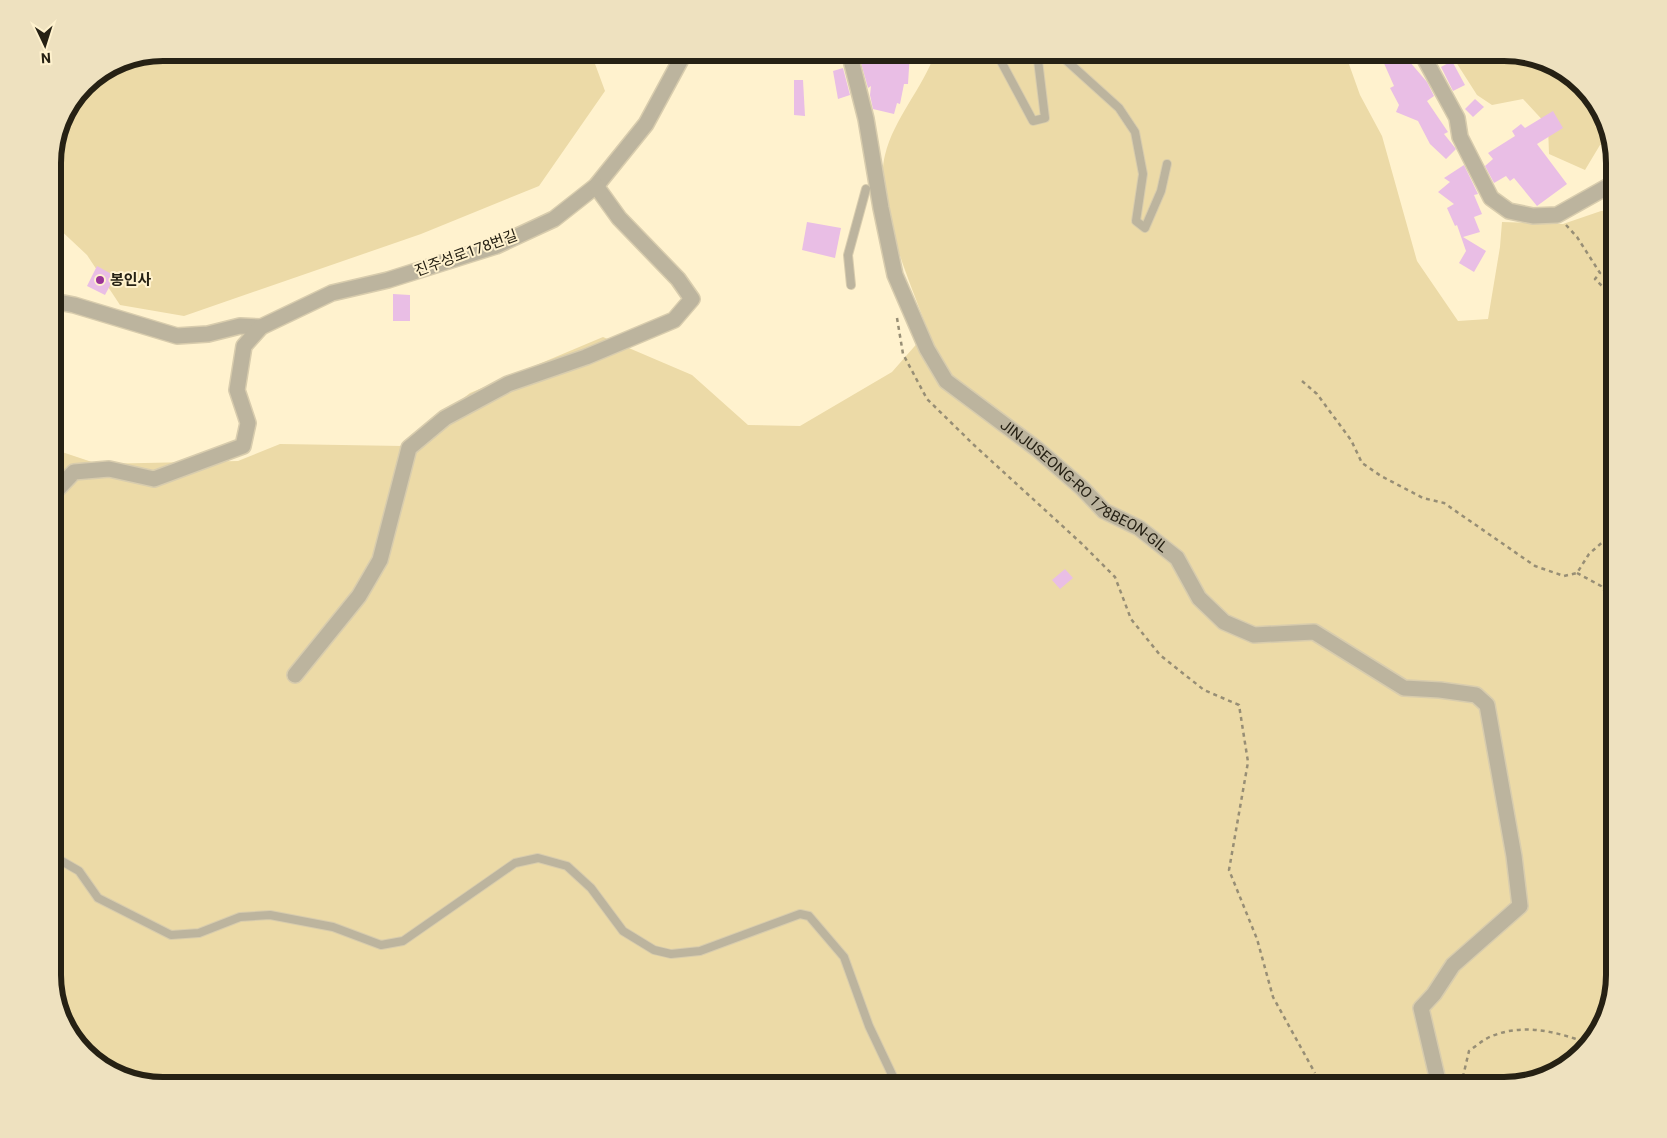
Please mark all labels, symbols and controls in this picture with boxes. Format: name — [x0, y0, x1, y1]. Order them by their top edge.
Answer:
north arrow — [20, 20, 70, 70]
text: N — [40, 50, 51, 66]
street label: 진주성로178번길 — [412, 226, 520, 280]
place label: 봉인사 — [110, 271, 152, 289]
marker: 봉인사 — [94, 274, 106, 286]
street label: JINJUSEONG-RO 178BEON-GIL — [997, 416, 1172, 556]

